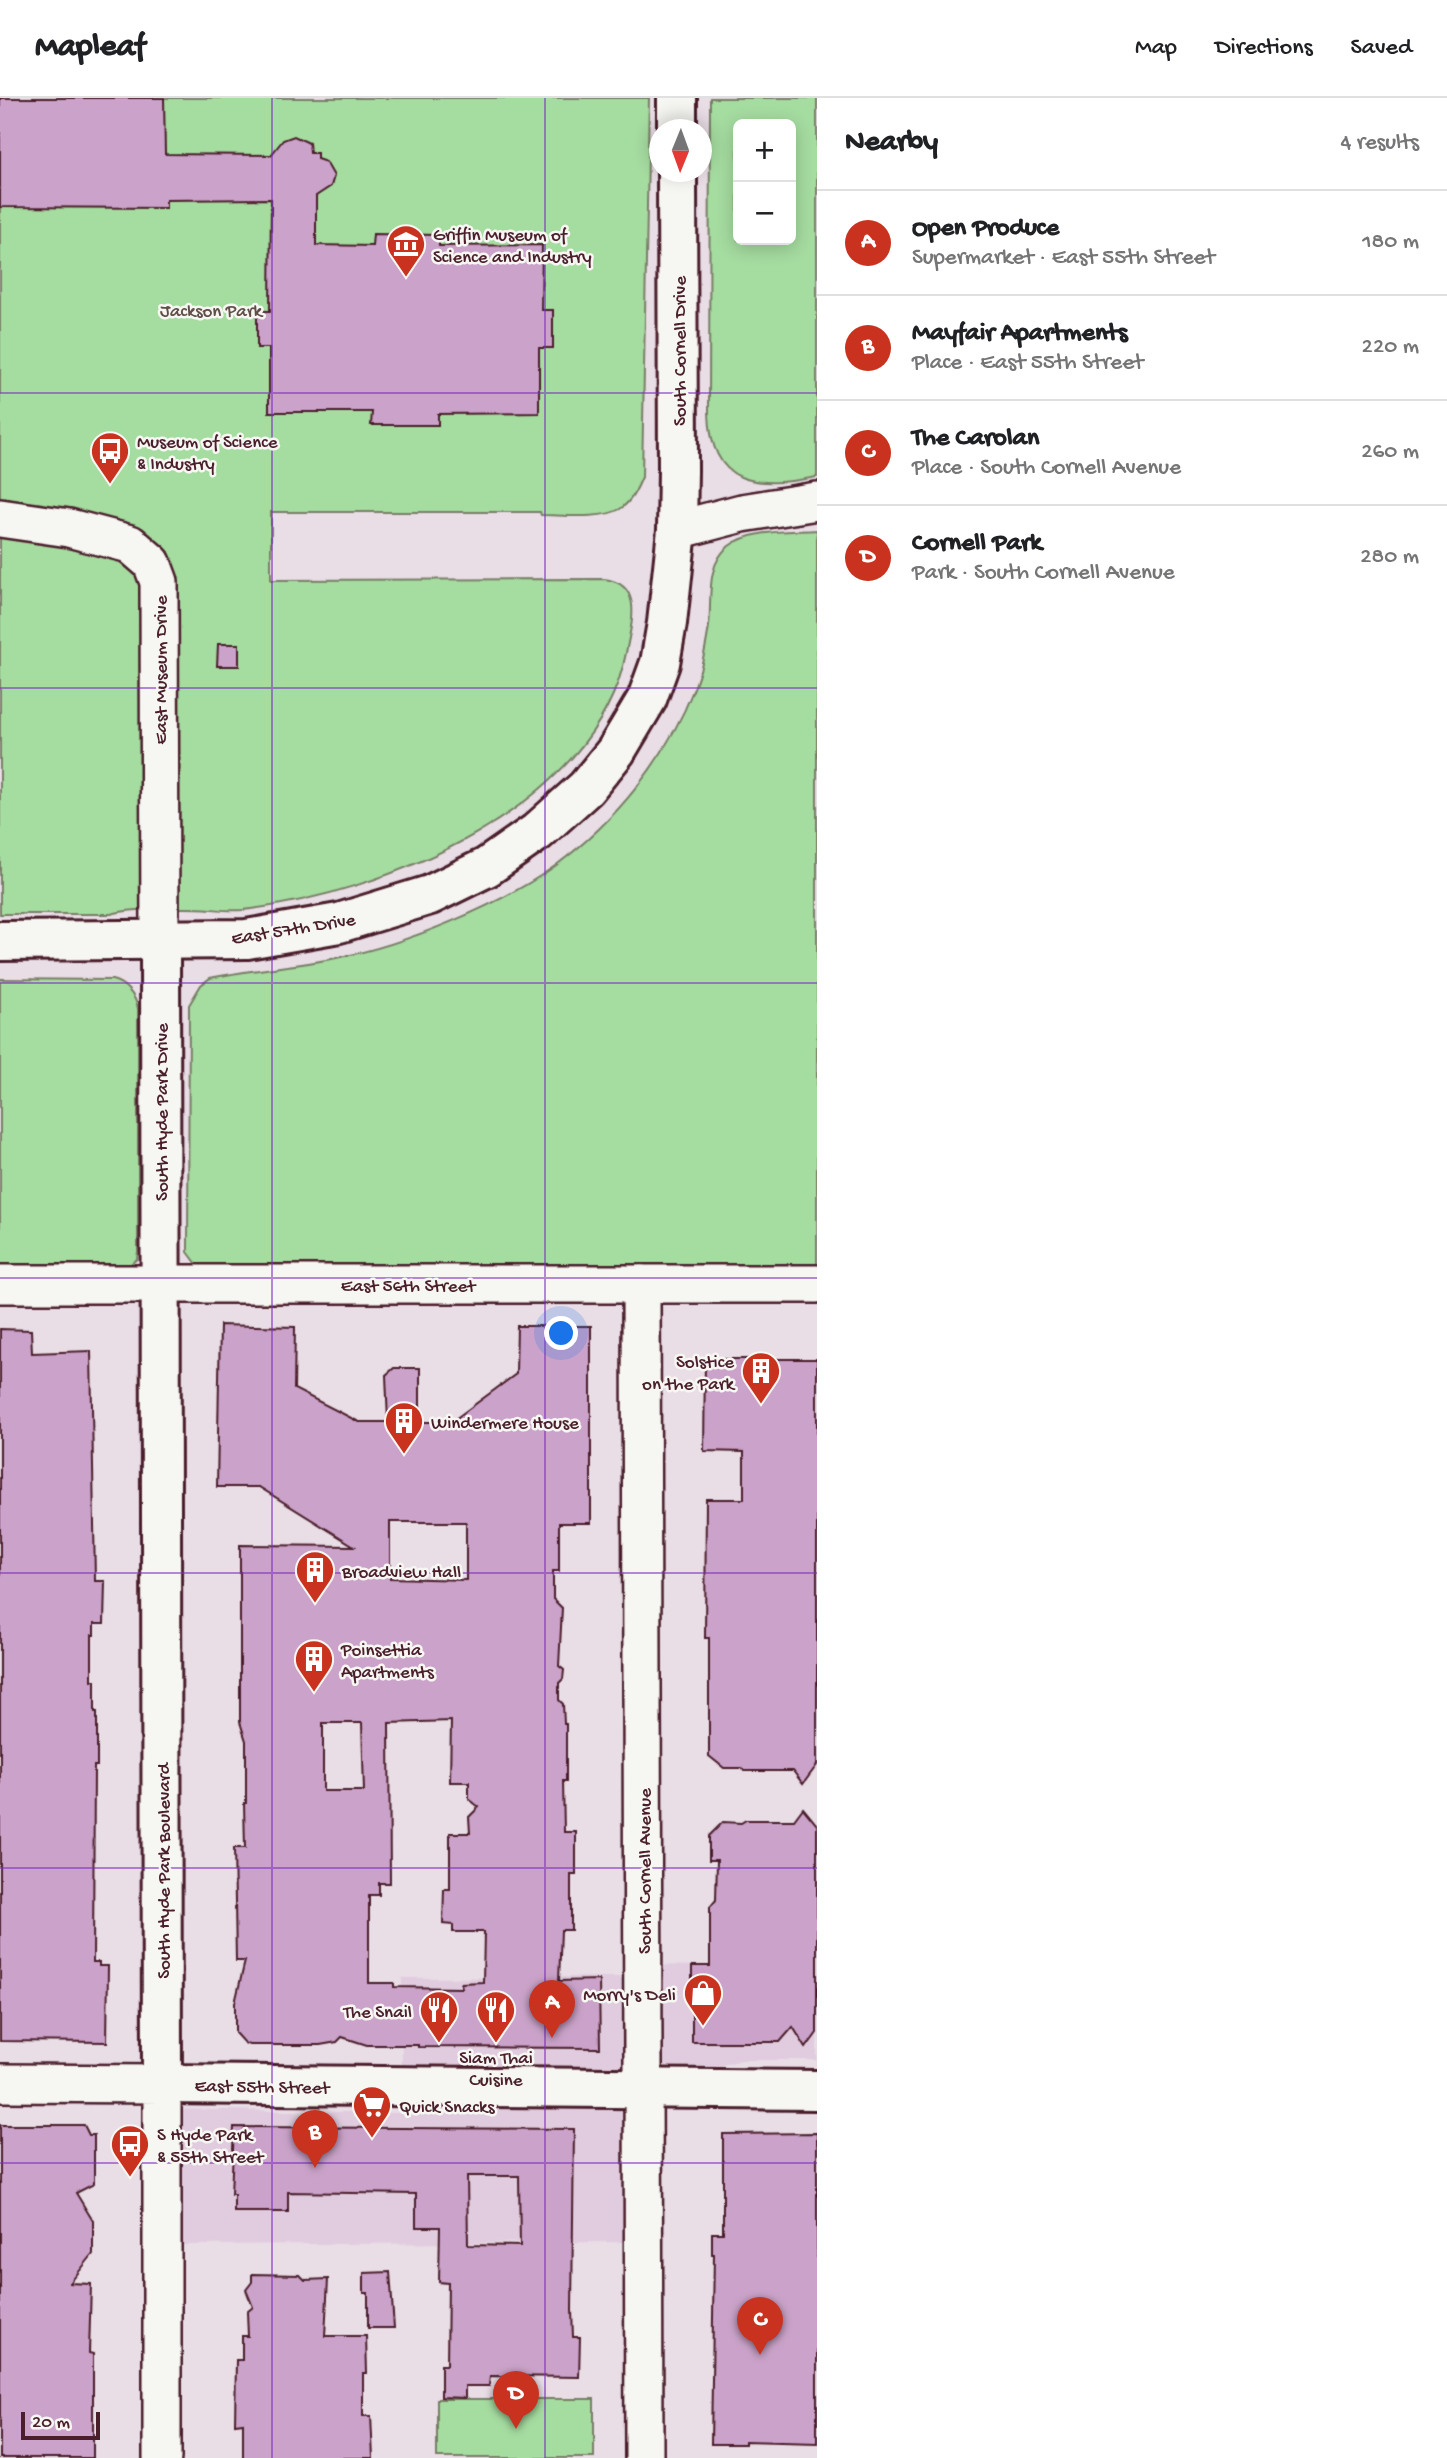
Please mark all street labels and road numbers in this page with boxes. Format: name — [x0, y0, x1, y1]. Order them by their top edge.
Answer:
street label: South Cornell Drive — [670, 276, 693, 426]
street label: East Museum Drive — [151, 595, 174, 744]
street label: East 57th Drive — [230, 909, 357, 952]
street label: South Hyde Park Drive — [152, 1023, 175, 1201]
street label: East 56th Street — [341, 1276, 477, 1299]
street label: South Hyde Park Boulevard — [154, 1761, 177, 1979]
street label: South Cornell Avenue — [635, 1788, 658, 1954]
street label: East 55th Street — [194, 2076, 332, 2101]

